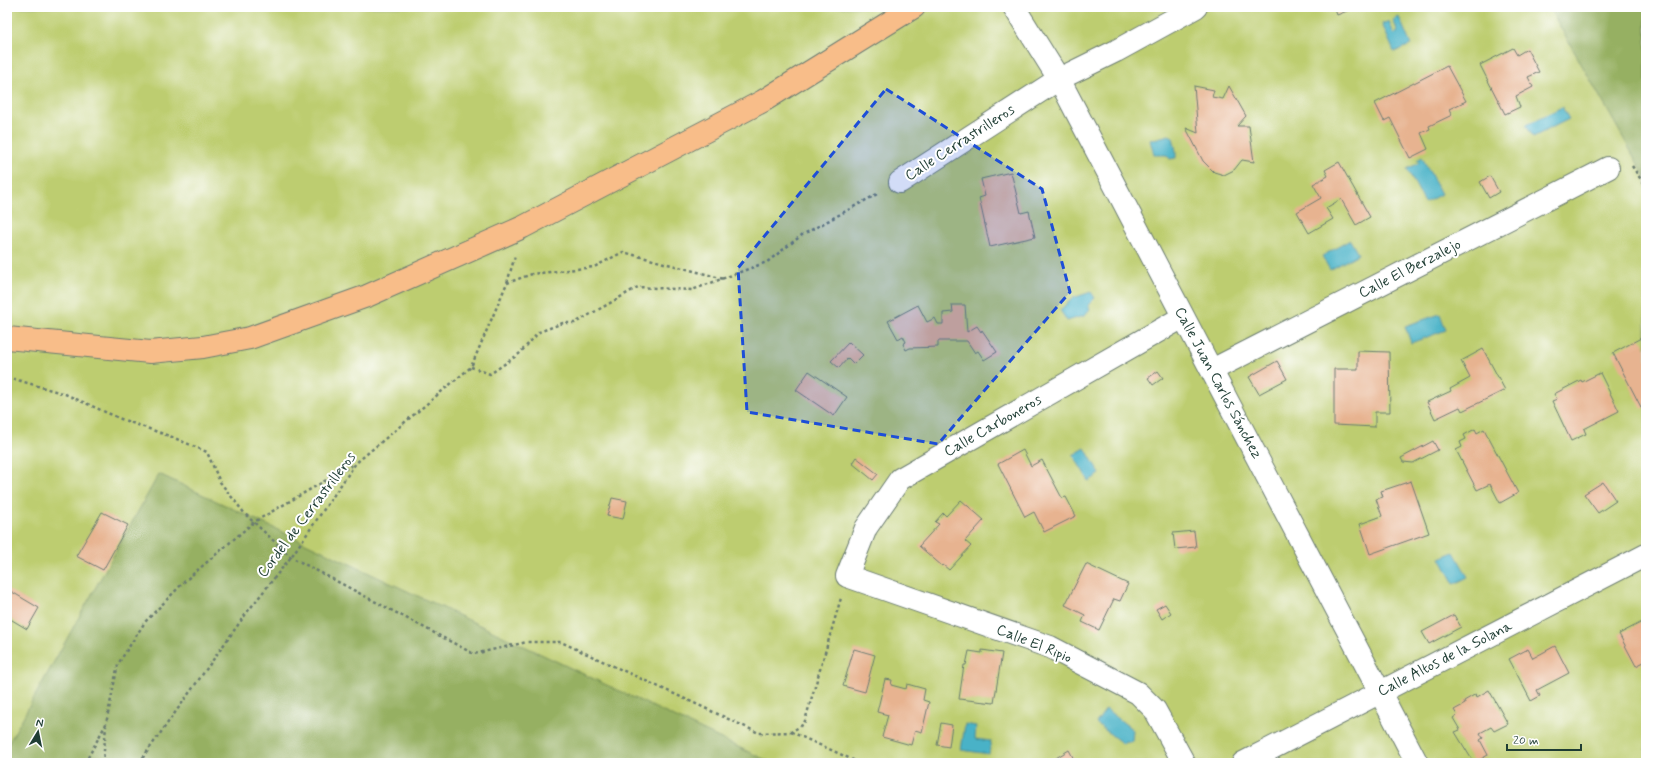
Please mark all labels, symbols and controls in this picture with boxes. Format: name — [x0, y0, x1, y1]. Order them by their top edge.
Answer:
street label: Calle Cerrastrilleros — [901, 100, 1019, 186]
street label: Calle El Berzalejo — [1355, 235, 1465, 303]
street label: Calle Juan Carlos Sánchez — [1170, 304, 1266, 462]
street label: Calle Carboneros — [941, 390, 1046, 462]
street label: Cordel de Cerrastrilleros — [253, 448, 361, 582]
street label: Calle Altos de la Solana — [1374, 616, 1517, 702]
street label: Calle El Ripio — [993, 620, 1075, 668]
north arrow — [18, 712, 58, 752]
text: N — [35, 716, 44, 731]
scale bar — [1507, 726, 1581, 752]
text: 20 m — [1513, 733, 1539, 749]

